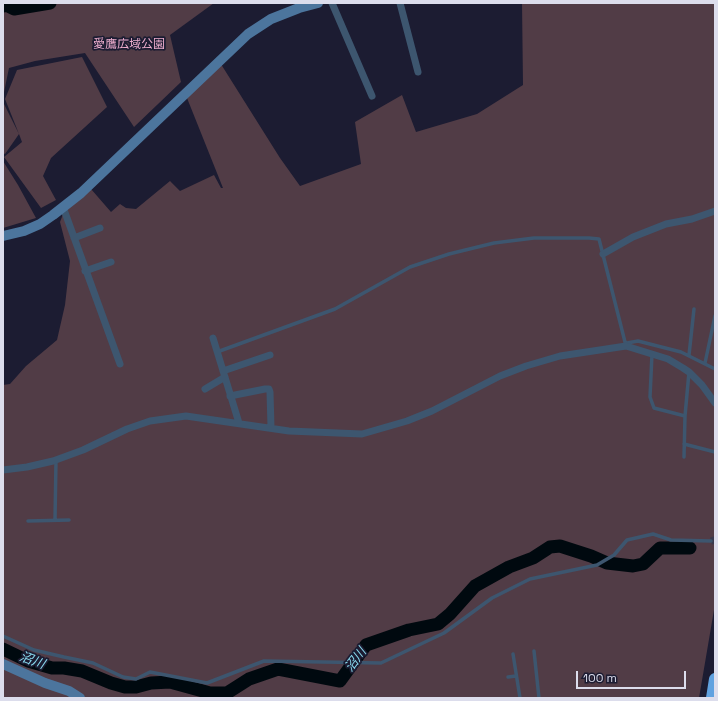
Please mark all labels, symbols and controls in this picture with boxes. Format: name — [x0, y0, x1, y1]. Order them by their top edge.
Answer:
park label: 愛鷹広域公園 — [93, 38, 165, 52]
water label: 沼川 — [342, 645, 370, 675]
water label: 沼川 — [17, 649, 47, 673]
scale bar — [578, 663, 688, 689]
text: 100 m — [583, 670, 617, 686]

